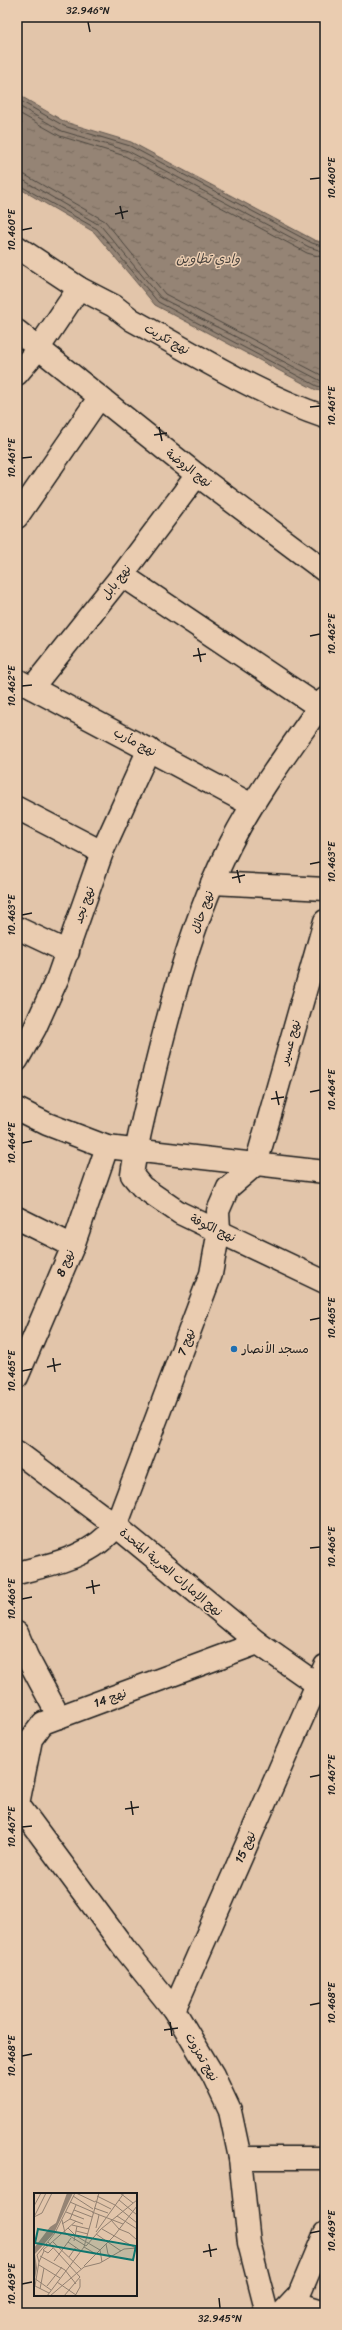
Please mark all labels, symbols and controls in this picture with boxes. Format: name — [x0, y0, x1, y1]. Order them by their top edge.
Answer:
text: 32.946°N — [66, 2, 110, 20]
text: 10.460°E — [323, 156, 341, 199]
text: 10.460°E — [3, 208, 21, 251]
water label: وادي تطاوين — [176, 247, 240, 270]
street label: نهج تكريت — [140, 317, 194, 361]
text: 10.461°E — [323, 385, 341, 426]
text: 10.461°E — [3, 437, 21, 478]
street label: نهج الروضة — [161, 443, 217, 493]
street label: نهج بابل — [95, 560, 137, 604]
text: 10.462°E — [323, 612, 341, 655]
text: 10.462°E — [3, 664, 21, 707]
street label: نهج مأرب — [109, 721, 161, 763]
text: 10.463°E — [323, 840, 341, 882]
street label: نهج نجد — [67, 883, 101, 927]
street label: نهج حائل — [184, 887, 220, 937]
text: 10.463°E — [3, 893, 21, 935]
street label: نهج عسير — [273, 1017, 307, 1068]
text: 10.464°E — [323, 1068, 341, 1111]
text: 10.464°E — [3, 1121, 21, 1164]
street label: نهج الكوفة — [186, 1208, 240, 1248]
street label: نهج 8 — [49, 1246, 81, 1280]
text: 10.465°E — [323, 1296, 341, 1339]
street label: نهج 7 — [171, 1325, 201, 1359]
place label: مسجد الأنصار — [241, 1338, 309, 1360]
marker: مسجد الأنصار — [229, 1344, 239, 1354]
text: 10.465°E — [3, 1349, 21, 1392]
street label: نهج الإمارات العربية المتحدة — [114, 1522, 228, 1622]
text: 10.466°E — [323, 1525, 341, 1568]
text: 10.466°E — [3, 1577, 21, 1620]
street label: نهج 14 — [90, 1682, 130, 1714]
text: 10.467°E — [323, 1753, 341, 1796]
text: 10.467°E — [3, 1805, 21, 1848]
street label: نهج 15 — [228, 1827, 262, 1867]
text: 10.468°E — [323, 1981, 341, 2024]
street label: نهج تمزوت — [179, 2029, 225, 2085]
text: 10.468°E — [3, 2034, 21, 2077]
inset map — [34, 2193, 137, 2296]
text: 10.469°E — [323, 2209, 341, 2252]
text: 10.469°E — [3, 2262, 21, 2305]
text: 32.945°N — [198, 2310, 242, 2328]

